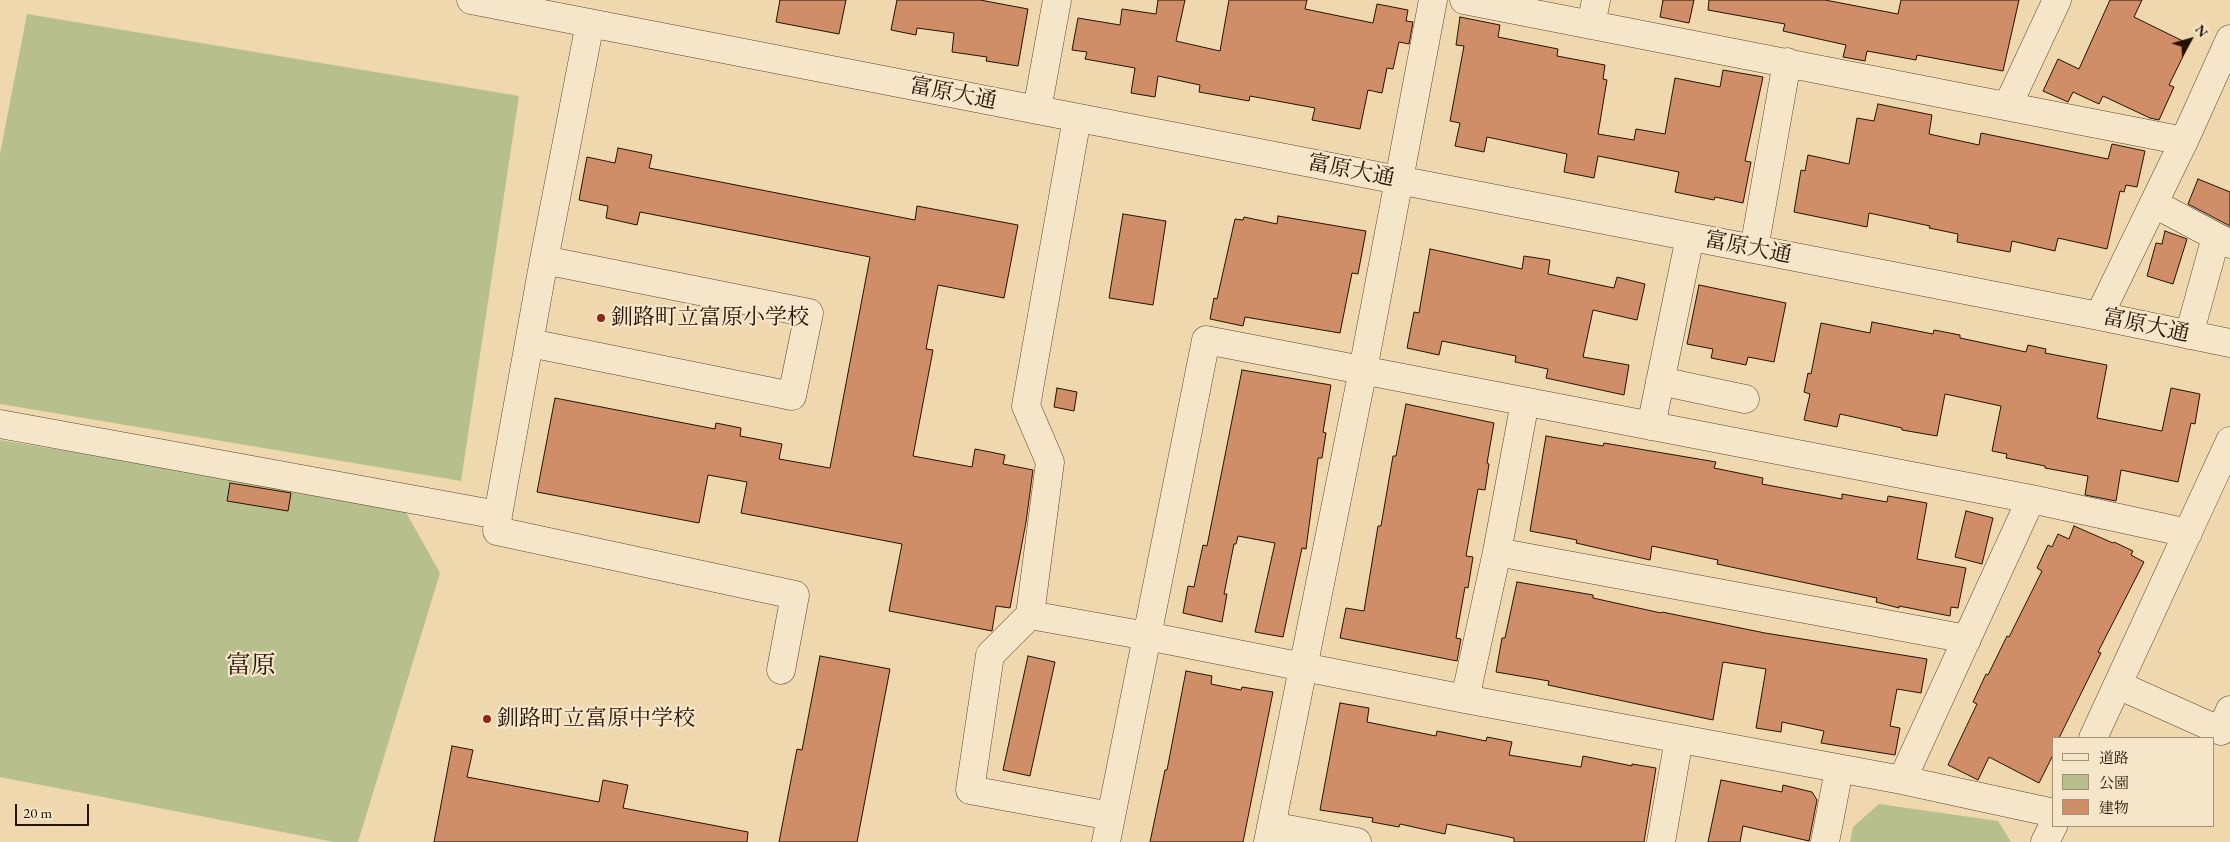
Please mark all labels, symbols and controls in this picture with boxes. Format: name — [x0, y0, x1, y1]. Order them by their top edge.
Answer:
north arrow — [2165, 15, 2215, 65]
text: N — [2191, 21, 2212, 41]
street label: 富原大通 — [907, 73, 999, 115]
street label: 富原大通 — [1305, 150, 1397, 192]
street label: 富原大通 — [1702, 227, 1794, 269]
street label: 富原大通 — [2100, 304, 2192, 348]
place label: 釧路町立富原小学校 — [611, 305, 809, 331]
marker: 釧路町立富原小学校 — [595, 312, 607, 324]
district label: 富原 — [226, 651, 276, 681]
place label: 釧路町立富原中学校 — [497, 706, 695, 732]
marker: 釧路町立富原中学校 — [481, 713, 493, 725]
legend — [2052, 737, 2215, 827]
text: 道路 — [2099, 748, 2129, 767]
text: 公園 — [2099, 773, 2129, 792]
scale bar — [18, 794, 91, 826]
text: 建物 — [2099, 798, 2129, 817]
text: 20 m — [23, 803, 52, 822]

